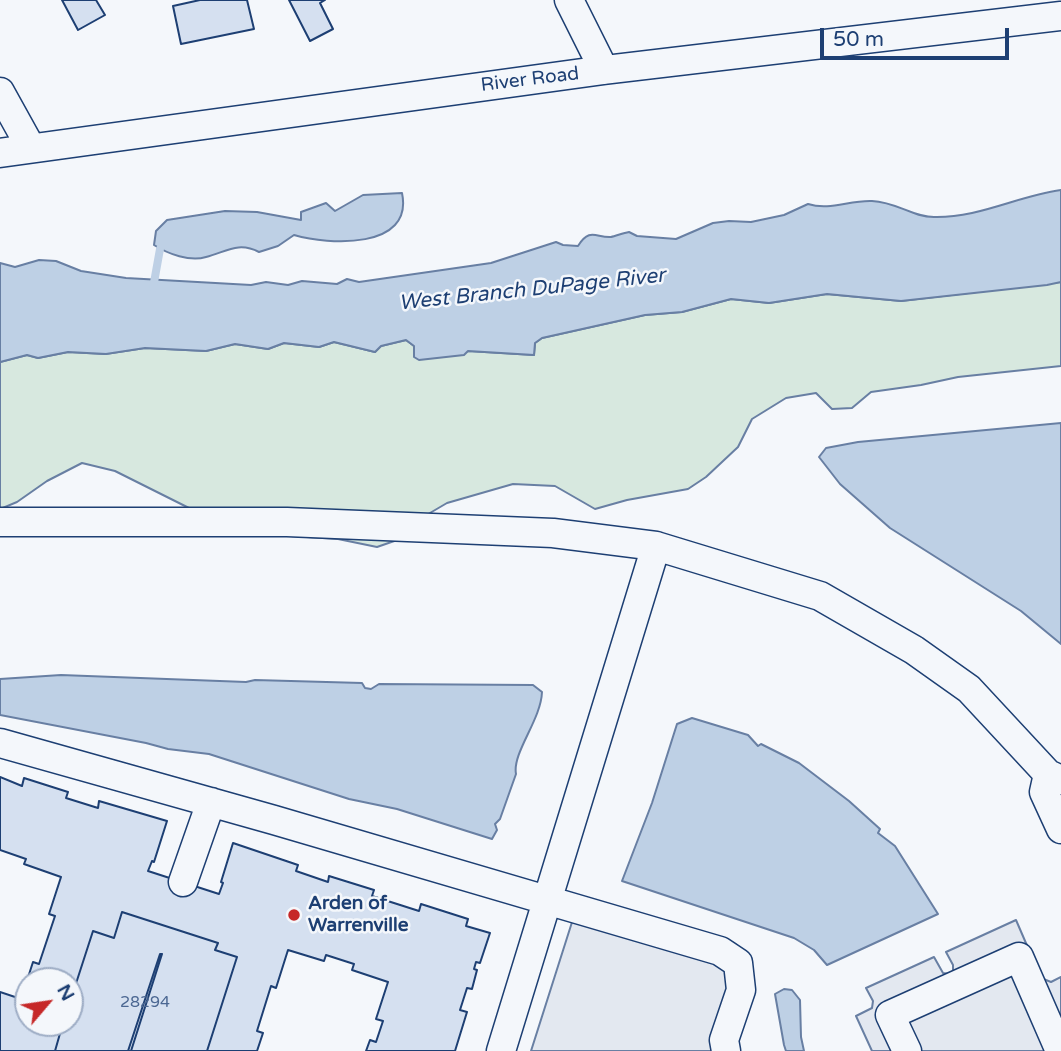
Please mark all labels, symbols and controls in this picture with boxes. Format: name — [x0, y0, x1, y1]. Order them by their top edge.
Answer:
scale bar — [823, 14, 1012, 58]
text: 50 m — [833, 27, 884, 52]
street label: River Road — [480, 63, 580, 97]
water label: West Branch DuPage River — [398, 263, 666, 317]
place label: Arden of Warrenville — [308, 893, 409, 937]
marker: Arden of Warrenville — [286, 907, 302, 923]
north arrow — [14, 967, 84, 1037]
text: N — [52, 981, 79, 1005]
house number: 28294 — [120, 993, 170, 1013]

